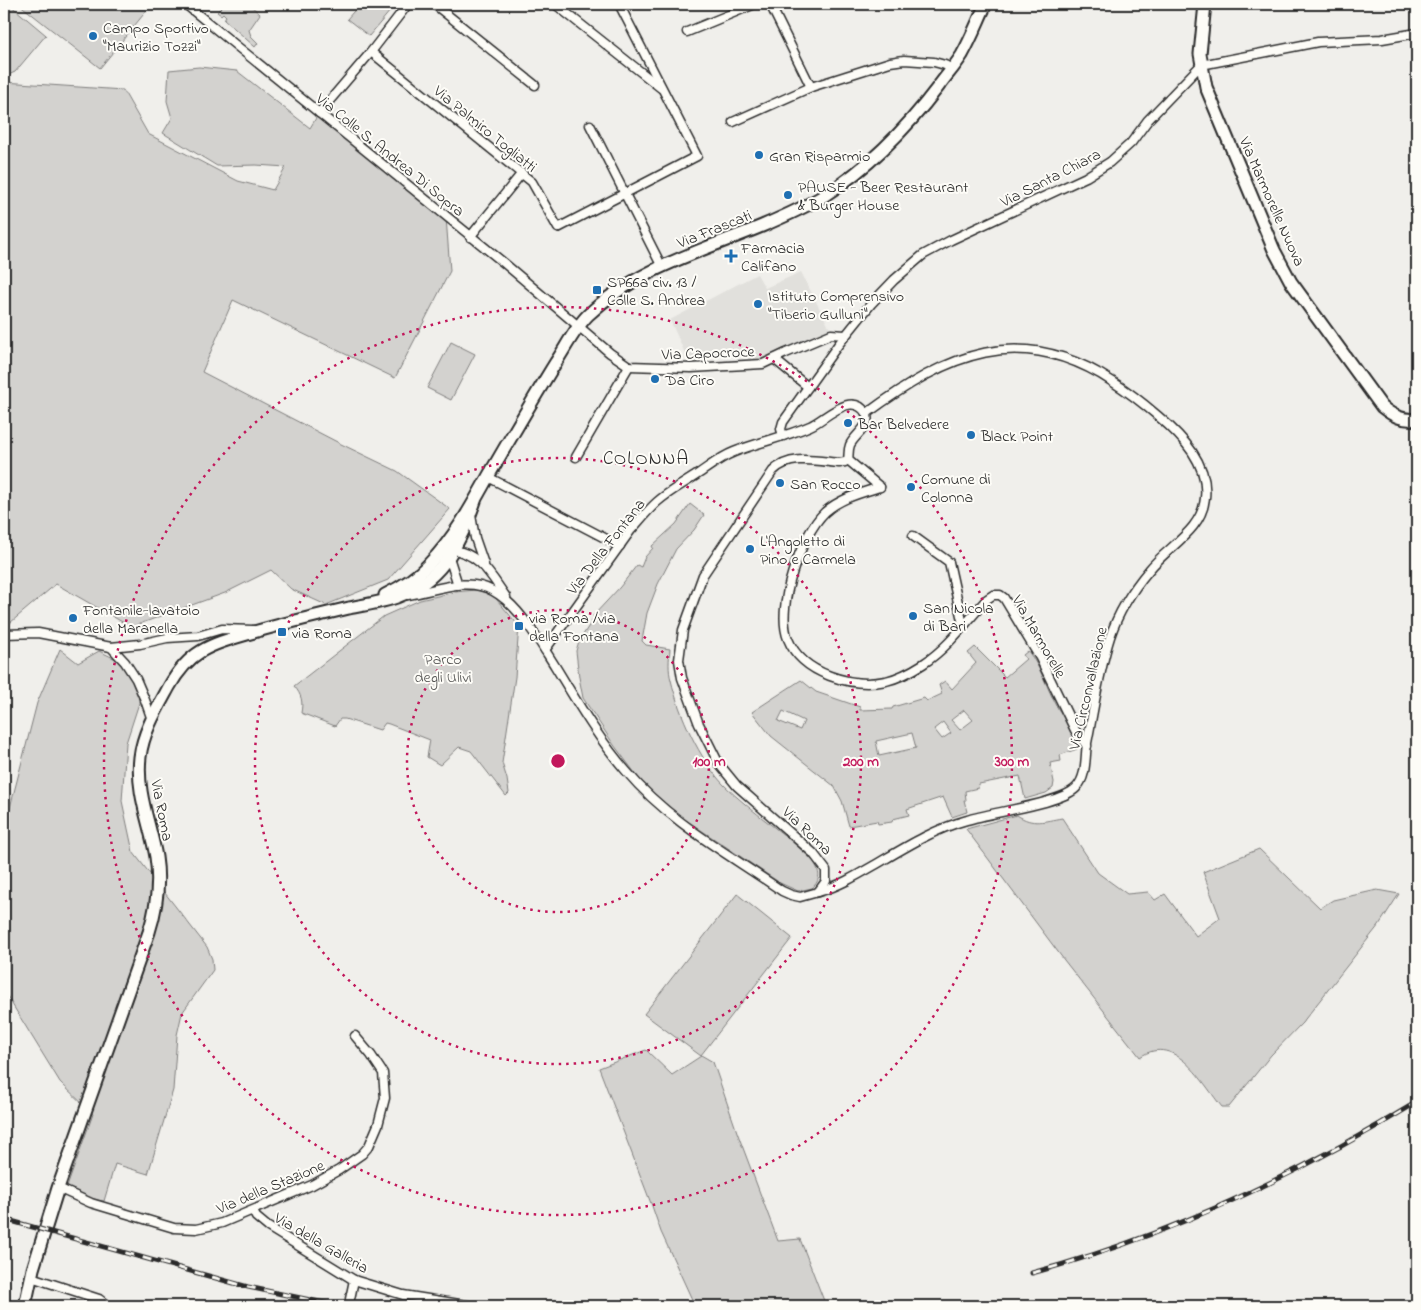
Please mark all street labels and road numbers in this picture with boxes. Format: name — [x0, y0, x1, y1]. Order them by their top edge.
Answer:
street label: Via Palmiro Togliatti — [427, 80, 542, 179]
street label: Via Colle S. Andrea Di Sopra — [309, 87, 469, 223]
street label: Via Marmorelle Nuova — [1231, 132, 1311, 270]
street label: Via Santa Chiara — [995, 143, 1105, 215]
street label: Via Frascati — [673, 204, 756, 256]
street label: Via Capocroce — [660, 340, 756, 368]
street label: Via Della Fontana — [561, 494, 652, 601]
street label: Via Marmorelle — [1004, 590, 1072, 684]
street label: Via Circonvallazione — [1063, 624, 1115, 753]
street label: Via Roma — [143, 777, 179, 843]
street label: Via Roma — [775, 801, 837, 862]
street label: Via della Stazione — [212, 1154, 329, 1222]
street label: Via della Galleria — [268, 1206, 373, 1281]

